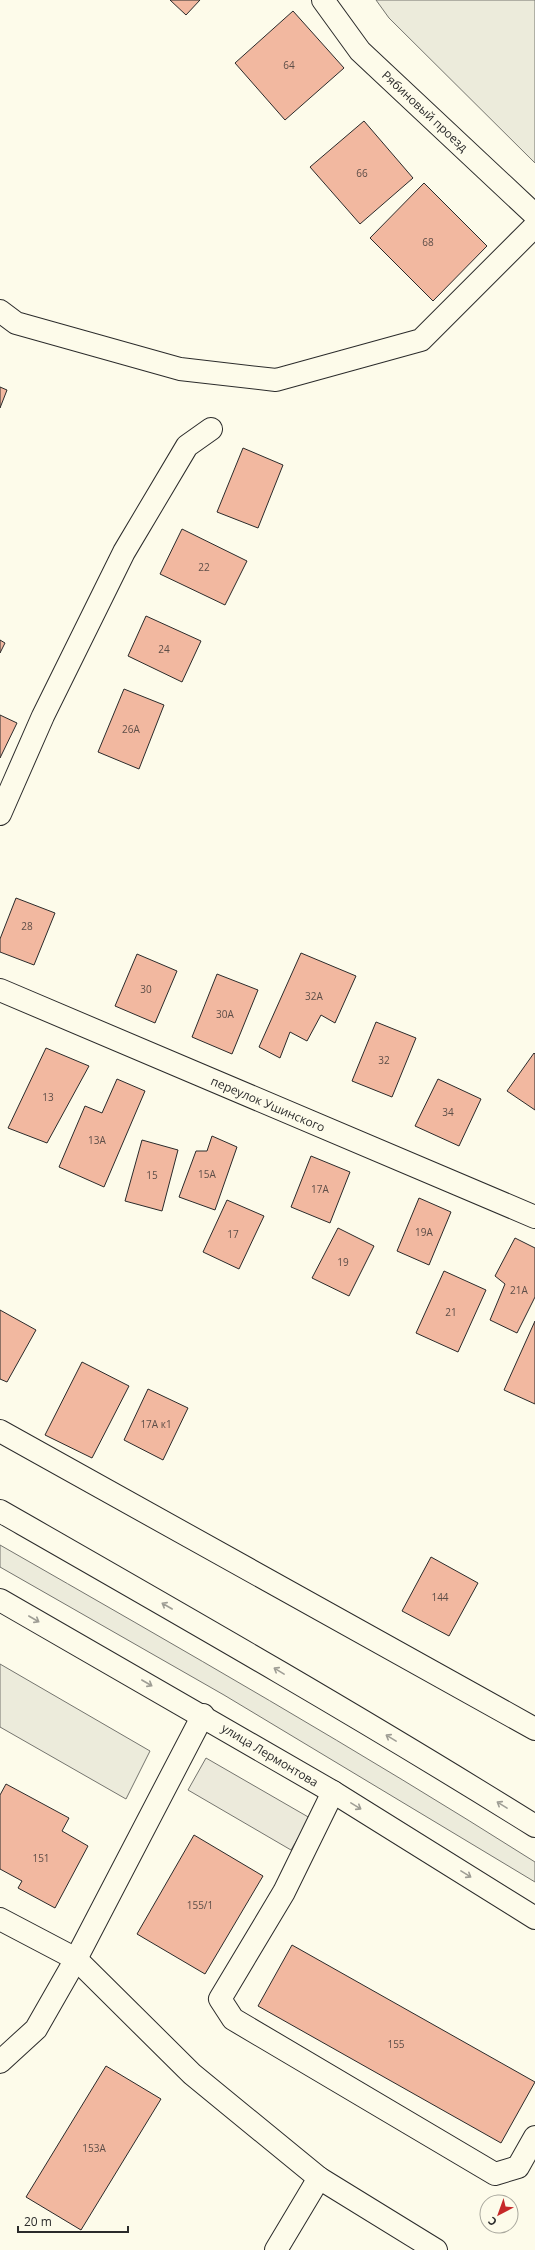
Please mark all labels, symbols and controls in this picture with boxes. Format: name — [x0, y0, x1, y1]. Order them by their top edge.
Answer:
house number: 64 — [283, 58, 295, 72]
street label: Рябиновый проезд — [378, 67, 472, 155]
house number: 66 — [356, 166, 368, 180]
house number: 68 — [422, 235, 434, 249]
house number: 22 — [198, 560, 210, 574]
house number: 24 — [158, 642, 170, 656]
house number: 26А — [122, 722, 141, 736]
house number: 28 — [21, 919, 33, 933]
house number: 30 — [140, 982, 152, 996]
house number: 32А — [305, 989, 324, 1003]
house number: 30А — [216, 1007, 235, 1021]
house number: 32 — [378, 1053, 390, 1067]
street label: переулок Ушинского — [208, 1072, 328, 1136]
house number: 13 — [42, 1090, 54, 1104]
house number: 34 — [442, 1105, 454, 1119]
house number: 13А — [88, 1133, 107, 1147]
house number: 15А — [198, 1167, 217, 1181]
house number: 15 — [146, 1168, 158, 1182]
house number: 17А — [311, 1182, 330, 1196]
house number: 19А — [415, 1225, 434, 1239]
house number: 17 — [227, 1227, 239, 1241]
house number: 19 — [337, 1255, 349, 1269]
house number: 21А — [510, 1283, 529, 1297]
house number: 21 — [445, 1305, 457, 1319]
house number: 17А к1 — [140, 1417, 172, 1431]
house number: 144 — [431, 1590, 449, 1604]
one-way arrow — [161, 1602, 173, 1610]
one-way arrow — [28, 1616, 40, 1623]
one-way arrow — [273, 1667, 285, 1675]
one-way arrow — [141, 1680, 153, 1688]
street label: улица Лермонтова — [218, 1719, 322, 1791]
one-way arrow — [385, 1733, 397, 1741]
one-way arrow — [496, 1801, 508, 1809]
one-way arrow — [350, 1802, 362, 1810]
house number: 151 — [32, 1851, 50, 1865]
one-way arrow — [460, 1870, 471, 1878]
house number: 155/1 — [187, 1898, 213, 1912]
house number: 155 — [387, 2037, 405, 2051]
house number: 153А — [82, 2141, 106, 2155]
north arrow — [479, 2194, 519, 2234]
scale bar — [18, 2208, 128, 2234]
text: 20 m — [24, 2213, 52, 2230]
text: С — [485, 2214, 500, 2230]

